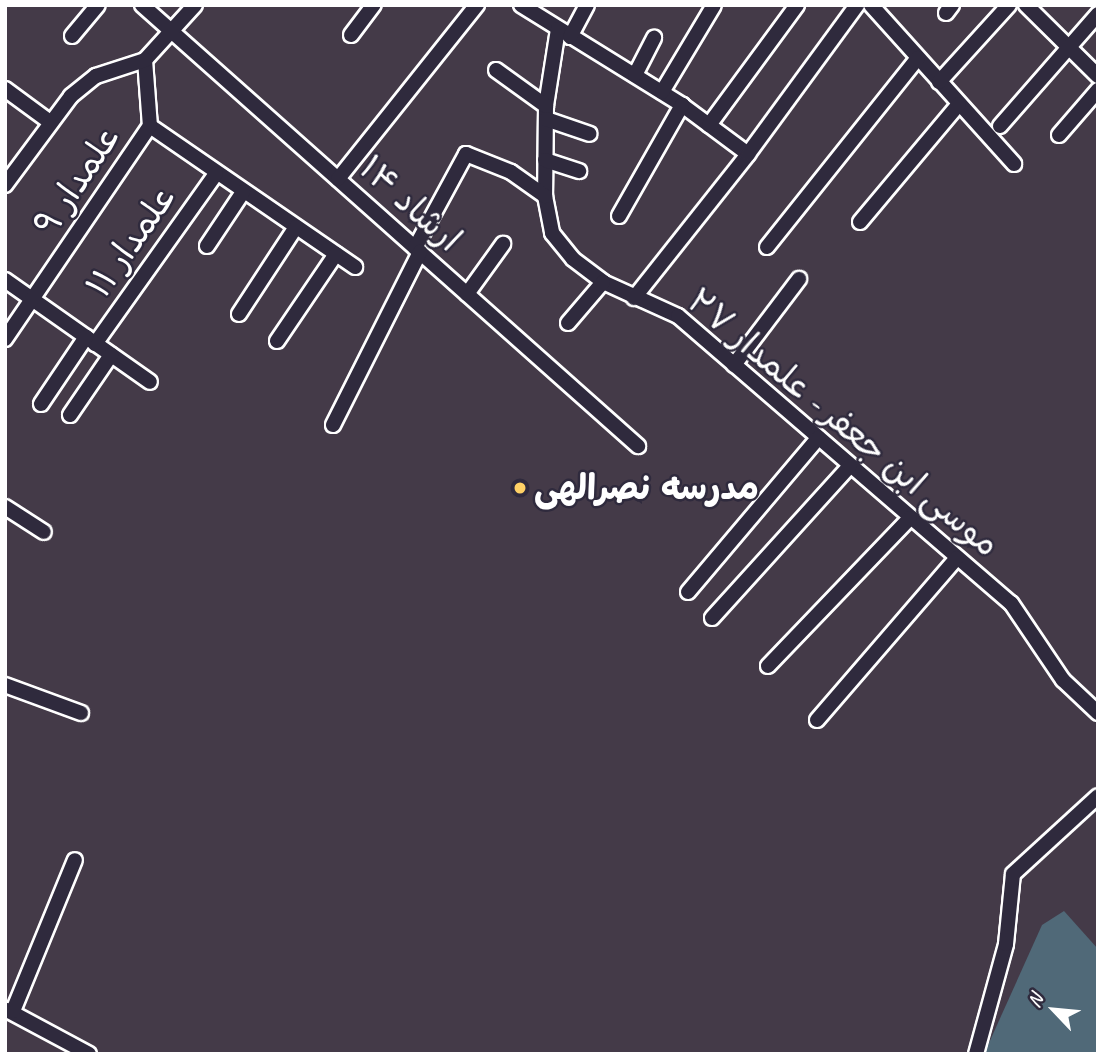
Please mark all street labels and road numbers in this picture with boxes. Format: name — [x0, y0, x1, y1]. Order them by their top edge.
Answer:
street label: علمدار ۹ — [25, 118, 129, 244]
street label: ارشاد ۱۴ — [350, 147, 470, 261]
street label: علمدار ۱۱ — [78, 178, 184, 306]
street label: موسی ابن جعفر - علمدار ۲۷ — [678, 280, 1008, 566]

